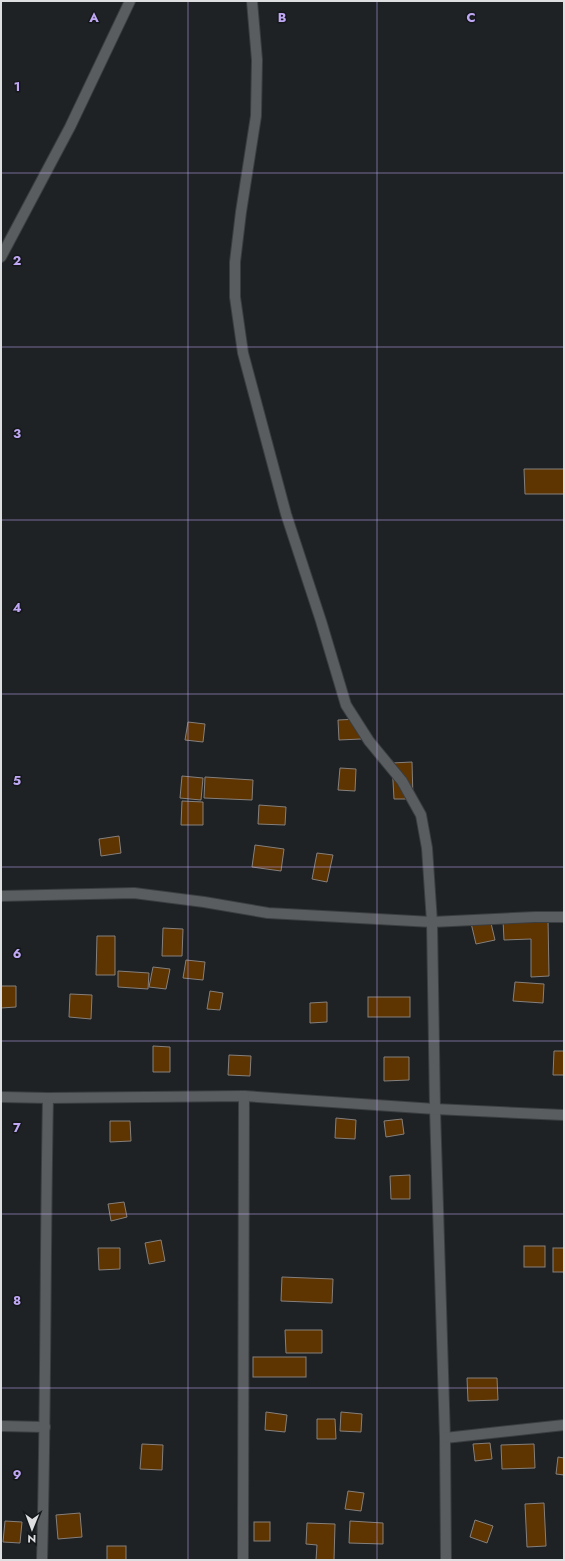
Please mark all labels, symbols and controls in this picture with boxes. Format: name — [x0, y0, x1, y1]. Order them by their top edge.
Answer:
text: A — [88, 8, 99, 27]
text: B — [278, 8, 287, 27]
text: C — [466, 8, 476, 27]
text: 1 — [14, 77, 20, 96]
text: 2 — [13, 251, 21, 270]
text: 3 — [13, 424, 21, 443]
text: 4 — [12, 598, 22, 617]
text: 5 — [13, 771, 21, 790]
text: 6 — [13, 944, 22, 963]
text: 7 — [13, 1118, 21, 1137]
text: 8 — [13, 1291, 21, 1310]
text: 9 — [13, 1465, 22, 1484]
north arrow — [12, 1509, 52, 1549]
text: N — [27, 1531, 36, 1547]

